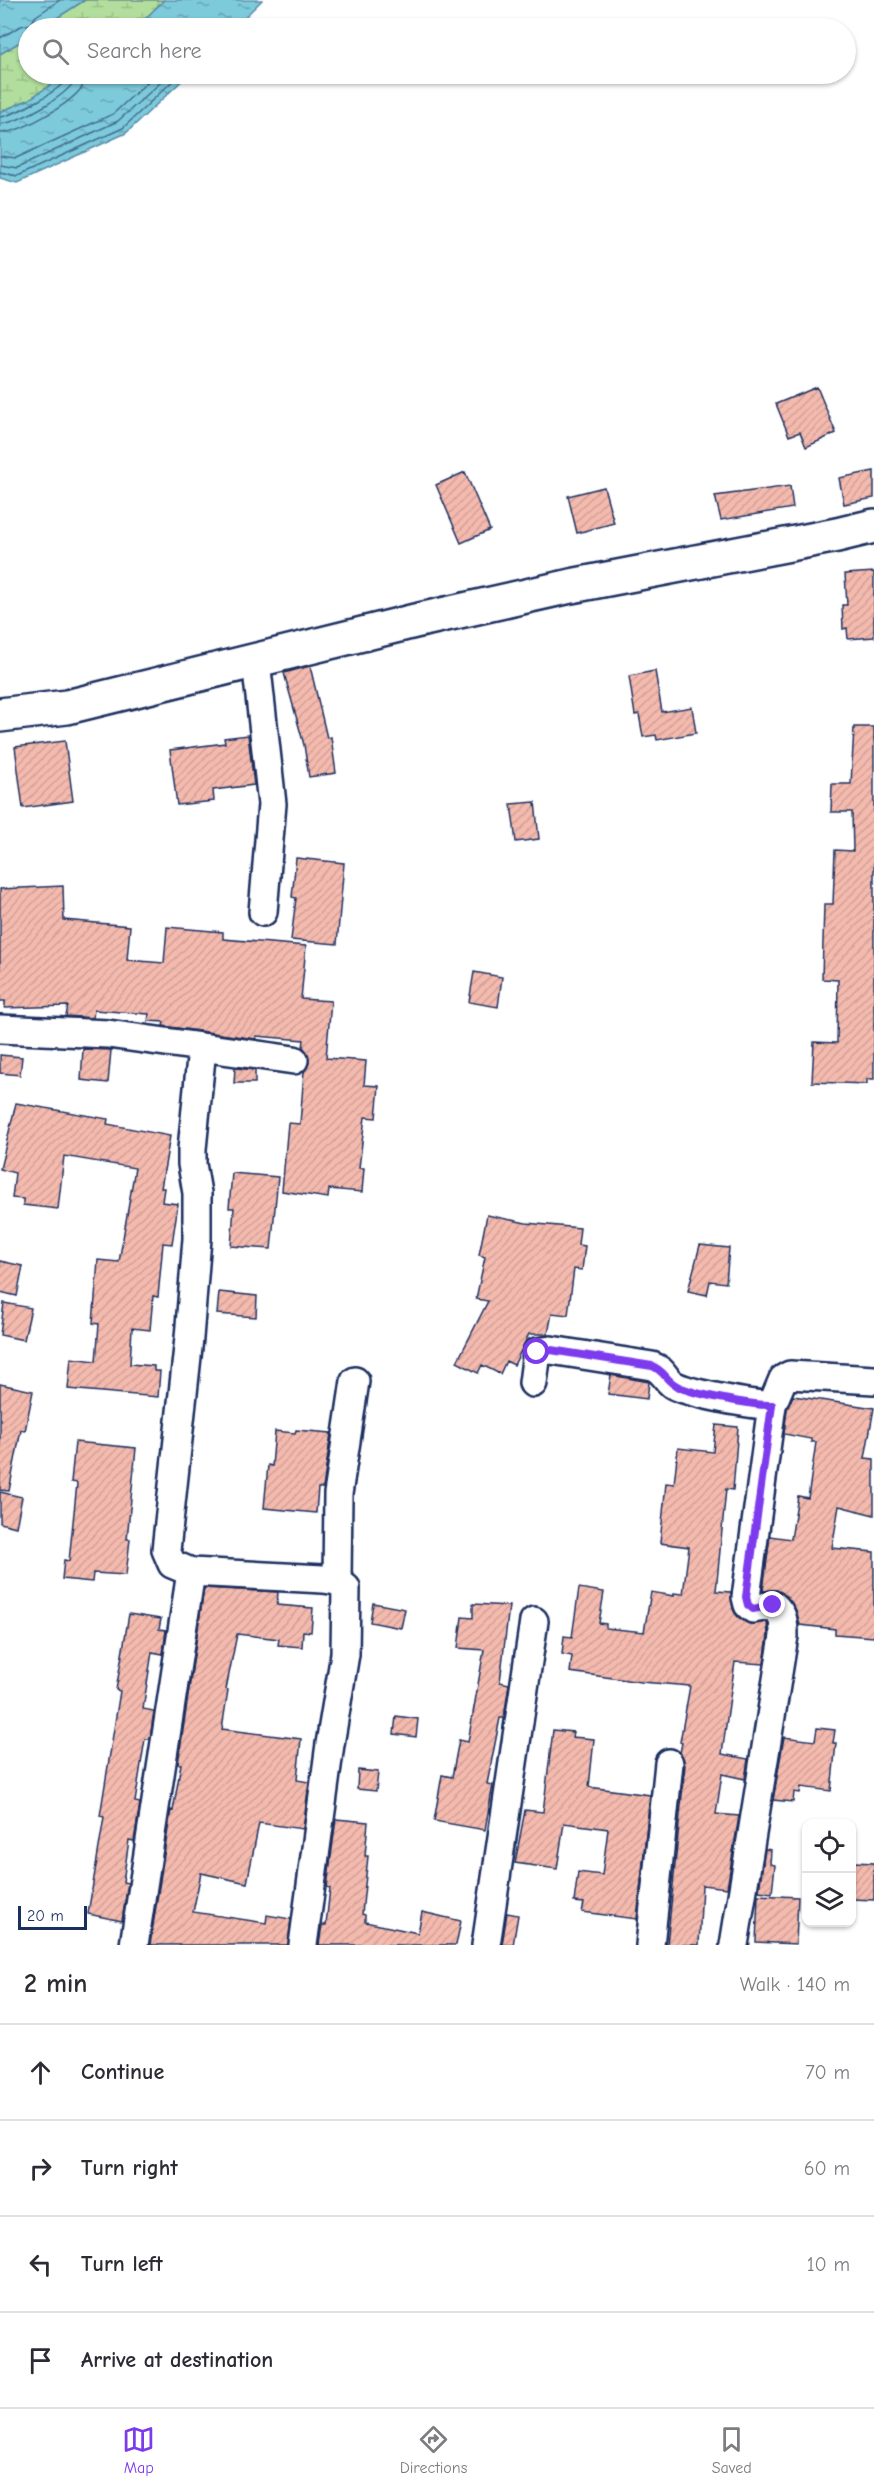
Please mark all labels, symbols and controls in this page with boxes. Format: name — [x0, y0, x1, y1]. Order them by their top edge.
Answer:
search box — [18, 18, 856, 84]
icon: search — [39, 35, 72, 68]
text: Search here — [87, 38, 202, 64]
route start — [523, 1338, 549, 1364]
route end — [759, 1591, 785, 1617]
map controls — [802, 1819, 856, 1927]
button: locate — [802, 1819, 856, 1873]
button: layers — [802, 1873, 856, 1927]
scale bar — [18, 1903, 87, 1930]
text: 20 m — [27, 1907, 64, 1925]
text: 2 min — [24, 1969, 87, 1999]
text: Walk · 140 m — [740, 1973, 850, 1996]
icon: ahead — [24, 2056, 57, 2089]
text: Continue — [81, 2059, 164, 2085]
text: 70 m — [805, 2061, 850, 2084]
icon: right — [24, 2152, 57, 2185]
text: Turn right — [81, 2155, 178, 2181]
text: 60 m — [804, 2157, 850, 2180]
icon: left — [24, 2248, 57, 2281]
text: Turn left — [81, 2251, 163, 2277]
text: 10 m — [807, 2253, 850, 2276]
icon: arrive — [24, 2344, 57, 2377]
text: Arrive at destination — [81, 2347, 273, 2373]
tab: Map — [122, 2423, 155, 2477]
tab: Directions — [400, 2423, 467, 2477]
tab: Saved — [712, 2423, 752, 2477]

